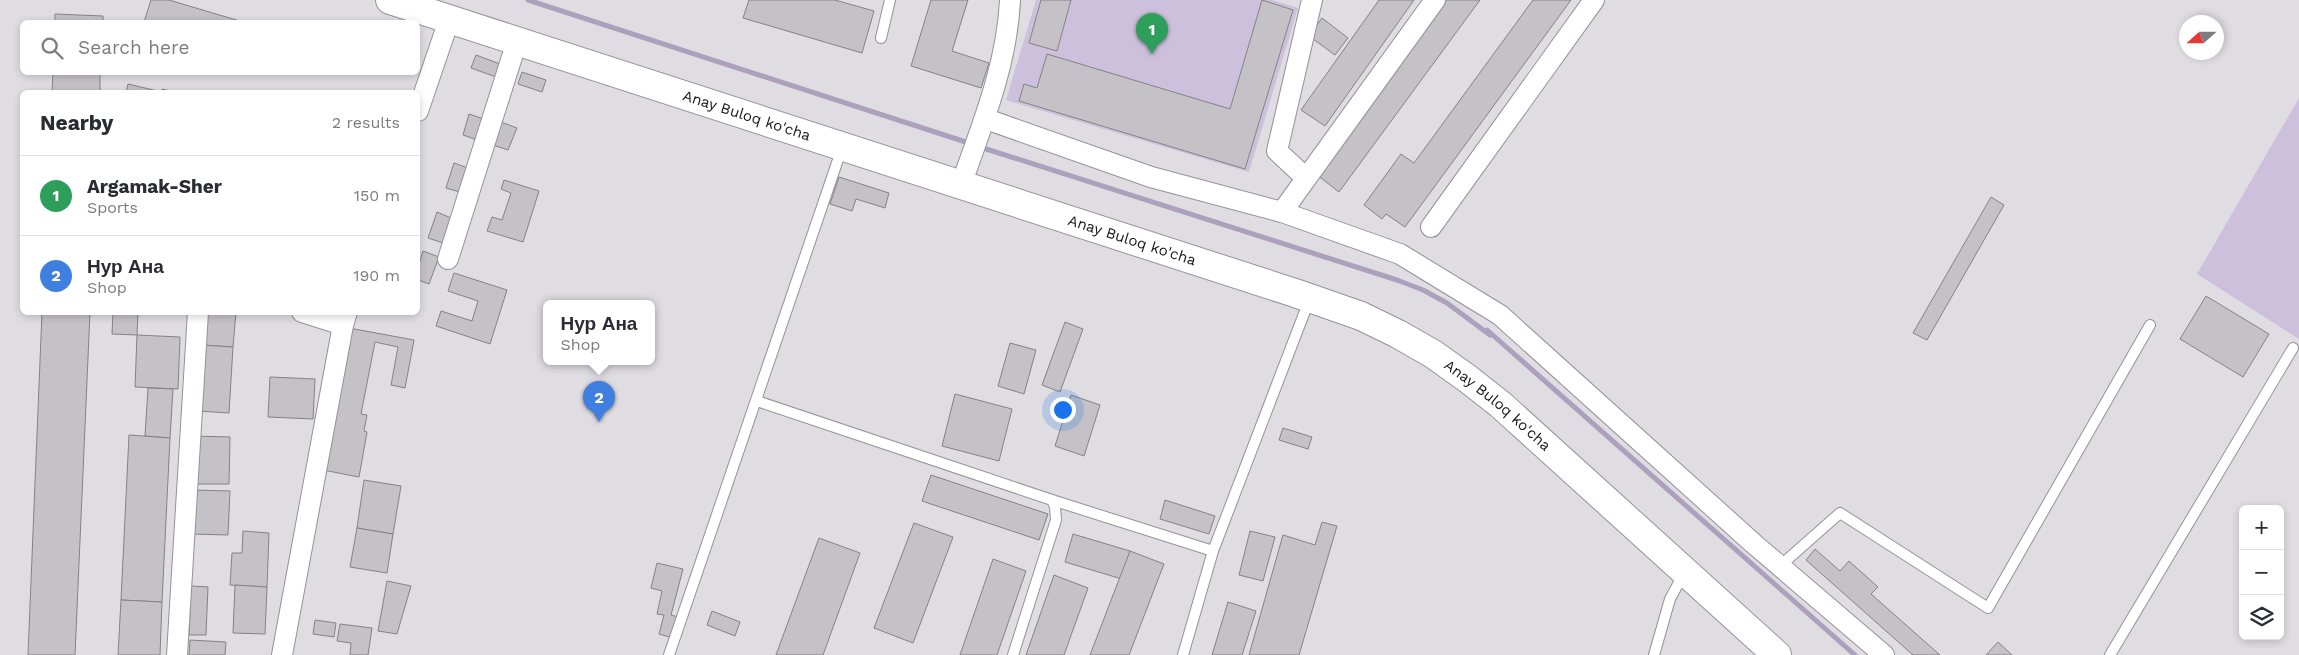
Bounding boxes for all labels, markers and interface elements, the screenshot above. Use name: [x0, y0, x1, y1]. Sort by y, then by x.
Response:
pin: 1: [1136, 13, 1168, 54]
north arrow: [2179, 15, 2224, 60]
search box: [20, 20, 420, 75]
icon: search: [38, 34, 66, 62]
text: Search here: [78, 36, 189, 59]
street label: Anay Buloq ko'cha: [681, 86, 813, 145]
text: Nearby: [40, 110, 113, 135]
text: 2 results: [332, 113, 400, 132]
text: Argamak-Sher: [87, 175, 222, 198]
text: 1: [53, 186, 59, 205]
text: 150 m: [354, 186, 400, 205]
text: Sports: [87, 198, 138, 217]
street label: Anay Buloq ko'cha: [1066, 211, 1199, 270]
text: Нур Ана: [87, 255, 164, 278]
text: 2: [51, 266, 61, 285]
text: 190 m: [353, 266, 400, 285]
text: Shop: [87, 278, 127, 297]
popup: [543, 300, 655, 365]
text: Нур Ана: [561, 312, 637, 335]
text: Shop: [561, 335, 600, 354]
street label: Anay Buloq ko'cha: [1441, 356, 1555, 455]
pin: 2: [583, 381, 615, 422]
your location: [1050, 397, 1076, 423]
map controls: [2239, 505, 2284, 640]
button: +: [2239, 505, 2284, 550]
button: −: [2239, 550, 2284, 595]
button: layers: [2239, 595, 2284, 640]

